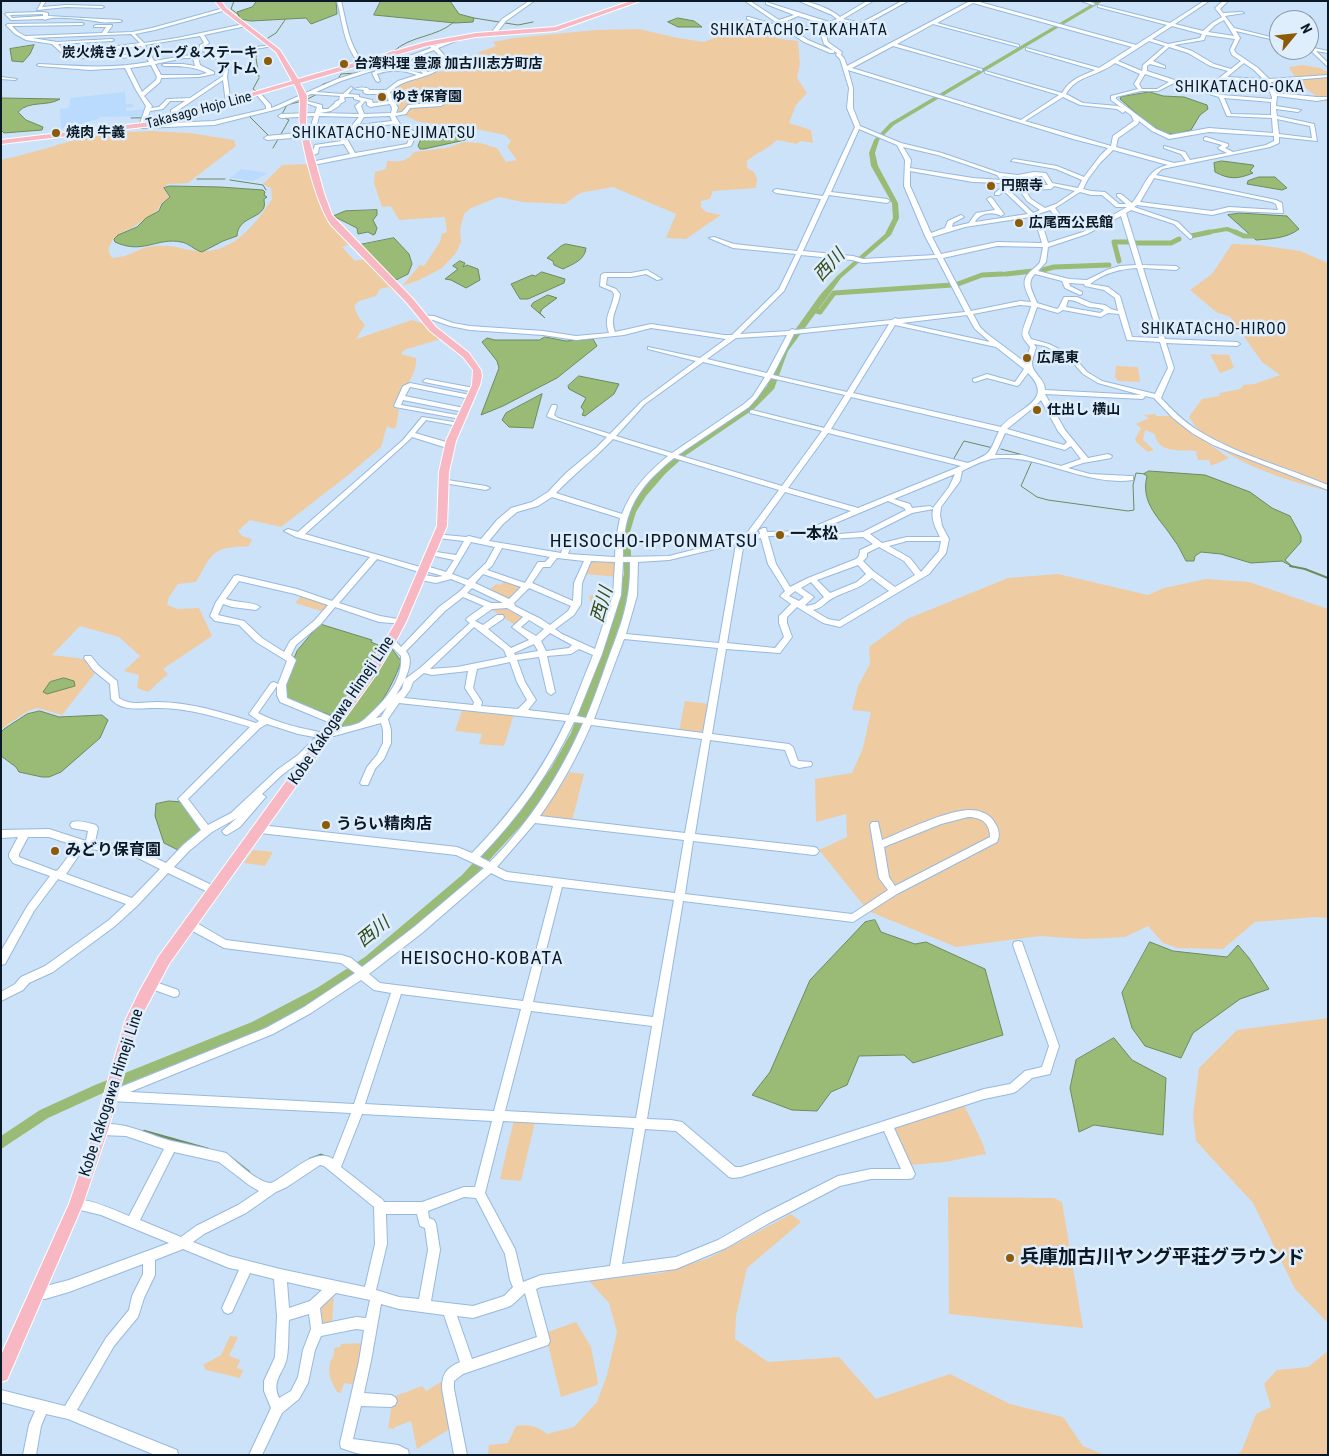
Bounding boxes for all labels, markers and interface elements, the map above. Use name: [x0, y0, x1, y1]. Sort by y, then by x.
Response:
north arrow: [1269, 10, 1319, 60]
district label: SHIKATACHO-TAKAHATA: [708, 21, 890, 41]
text: N: [1297, 21, 1315, 36]
place label: 炭火焼きハンバーグ＆ステーキ アトム: [62, 45, 258, 78]
marker: 炭火焼きハンバーグ＆ステーキ アトム: [262, 55, 274, 67]
place label: 台湾料理 豊源 加古川志方町店: [354, 56, 542, 72]
marker: 台湾料理 豊源 加古川志方町店: [338, 58, 350, 70]
district label: SHIKATACHO-OKA: [1173, 78, 1307, 98]
street label: Takasago Hojo Line: [144, 89, 254, 133]
place label: ゆき保育園: [392, 89, 462, 105]
marker: ゆき保育園: [376, 91, 388, 103]
district label: SHIKATACHO-NEJIMATSU: [289, 124, 479, 144]
place label: 焼肉 牛義: [66, 125, 125, 141]
marker: 焼肉 牛義: [50, 127, 62, 139]
place label: 円照寺: [1001, 178, 1043, 194]
marker: 円照寺: [985, 180, 997, 192]
place label: 広尾西公民館: [1029, 215, 1113, 231]
marker: 広尾西公民館: [1013, 217, 1025, 229]
water label: 西川: [810, 245, 850, 287]
district label: SHIKATACHO-HIROO: [1139, 320, 1289, 340]
place label: 広尾東: [1037, 350, 1079, 366]
marker: 広尾東: [1021, 352, 1033, 364]
place label: 仕出し 横山: [1047, 402, 1120, 418]
marker: 仕出し 横山: [1031, 404, 1043, 416]
place label: 一本松: [790, 525, 838, 545]
marker: 一本松: [774, 529, 786, 541]
district label: HEISOCHO-IPPONMATSU: [547, 531, 761, 553]
water label: 西川: [588, 585, 618, 625]
street label: Kobe Kakogawa Himeji Line: [285, 633, 399, 789]
place label: うらい精肉店: [336, 815, 432, 835]
marker: うらい精肉店: [320, 819, 332, 831]
place label: みどり保育園: [65, 841, 161, 861]
marker: みどり保育園: [49, 845, 61, 857]
water label: 西川: [353, 913, 395, 953]
district label: HEISOCHO-KOBATA: [399, 948, 565, 970]
street label: Kobe Kakogawa Himeji Line: [76, 1007, 148, 1179]
place label: 兵庫加古川ヤング平荘グラウンド: [1020, 1247, 1305, 1269]
marker: 兵庫加古川ヤング平荘グラウンド: [1004, 1252, 1016, 1264]

